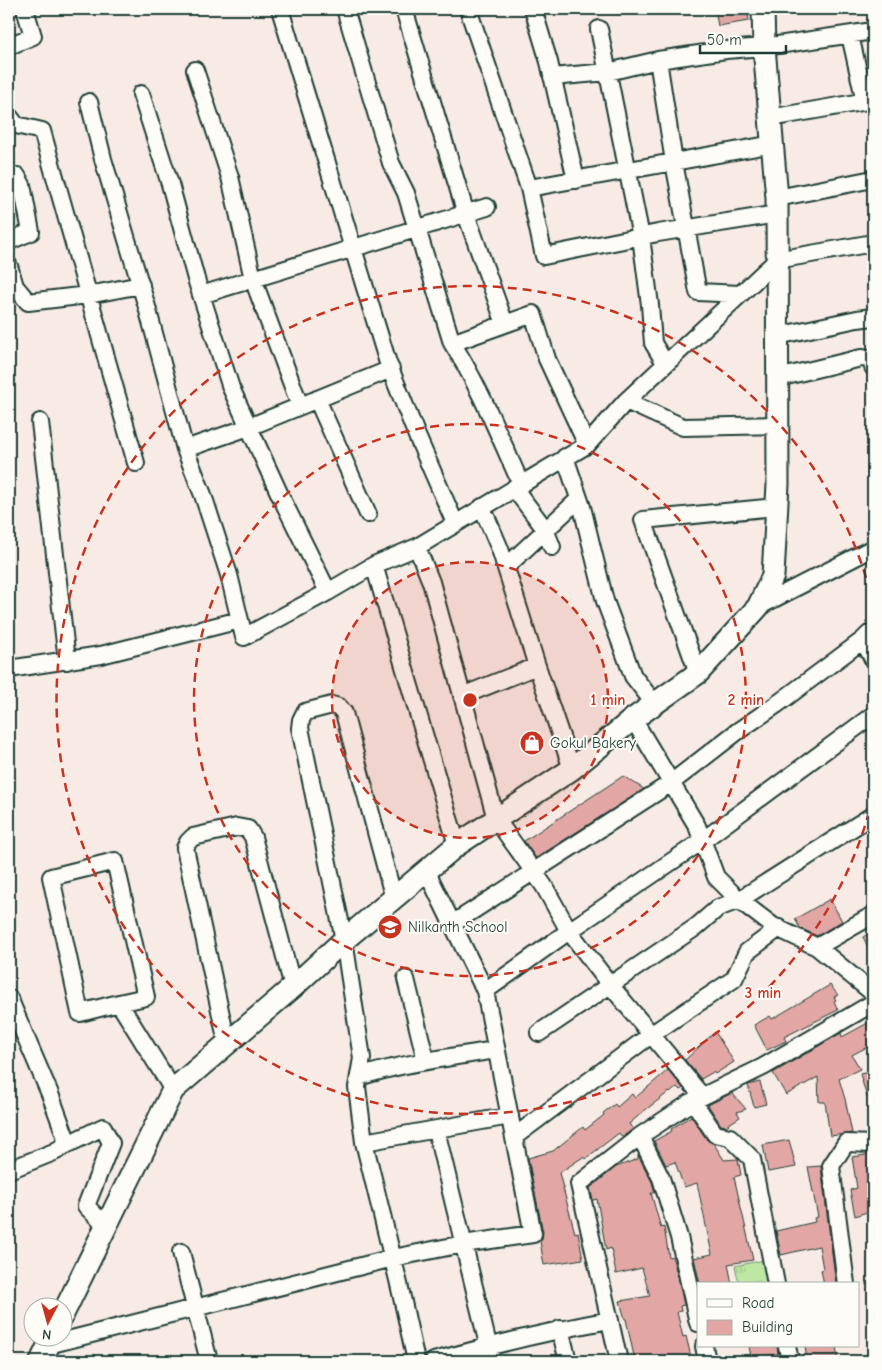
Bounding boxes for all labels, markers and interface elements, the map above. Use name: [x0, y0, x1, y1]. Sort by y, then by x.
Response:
scale bar: [700, 22, 786, 54]
text: 50 m: [707, 31, 742, 49]
centre of rings: [461, 691, 479, 709]
text: 1 min: [591, 691, 625, 709]
text: 2 min: [728, 691, 764, 709]
shop icon: Gokul Bakery: [519, 730, 545, 756]
place label: Gokul Bakery: [550, 734, 636, 752]
school or university icon: Nilkanth School: [377, 914, 403, 940]
place label: Nilkanth School: [408, 918, 508, 936]
text: 3 min: [745, 984, 781, 1002]
legend: [697, 1282, 860, 1348]
text: Road: [742, 1294, 774, 1312]
north arrow: [22, 1298, 72, 1348]
text: Building: [742, 1318, 793, 1336]
text: N: [41, 1326, 52, 1343]

